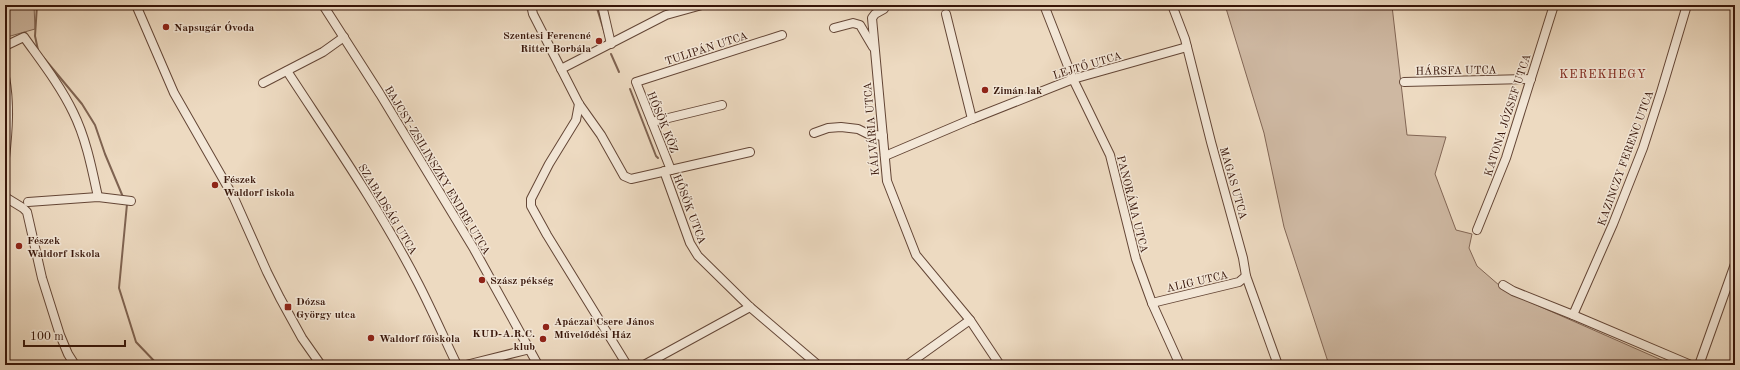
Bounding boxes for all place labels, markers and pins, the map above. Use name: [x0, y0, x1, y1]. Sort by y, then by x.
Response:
place label: Napsugár Óvoda: [174, 21, 255, 34]
marker: Napsugár Óvoda: [161, 22, 171, 32]
place label: Szentesi Ferencné Ritter Borbála: [503, 31, 591, 55]
marker: Szentesi Ferencné Ritter Borbála: [594, 36, 604, 46]
marker: Zimán lak: [980, 85, 990, 95]
place label: Zimán lak: [993, 86, 1042, 97]
place label: Fészek Waldorf iskola: [223, 175, 295, 199]
marker: Fészek Waldorf iskola: [210, 180, 220, 190]
place label: Fészek Waldorf Iskola: [27, 236, 101, 260]
marker: Fészek Waldorf Iskola: [14, 241, 24, 251]
marker: Szász pékség: [477, 275, 487, 285]
place label: Szász pékség: [490, 276, 554, 287]
place label: Dózsa György utca: [296, 297, 356, 321]
marker: Dózsa György utca: [283, 302, 293, 312]
place label: Apáczai Csere János Művelődési Ház: [554, 317, 654, 341]
marker: Apáczai Csere János Művelődési Ház: [541, 322, 551, 332]
place label: KUD-A.R.C. klub: [472, 329, 535, 353]
marker: Waldorf főiskola: [366, 333, 376, 343]
place label: Waldorf főiskola: [379, 334, 460, 345]
marker: KUD-A.R.C. klub: [538, 334, 548, 344]

